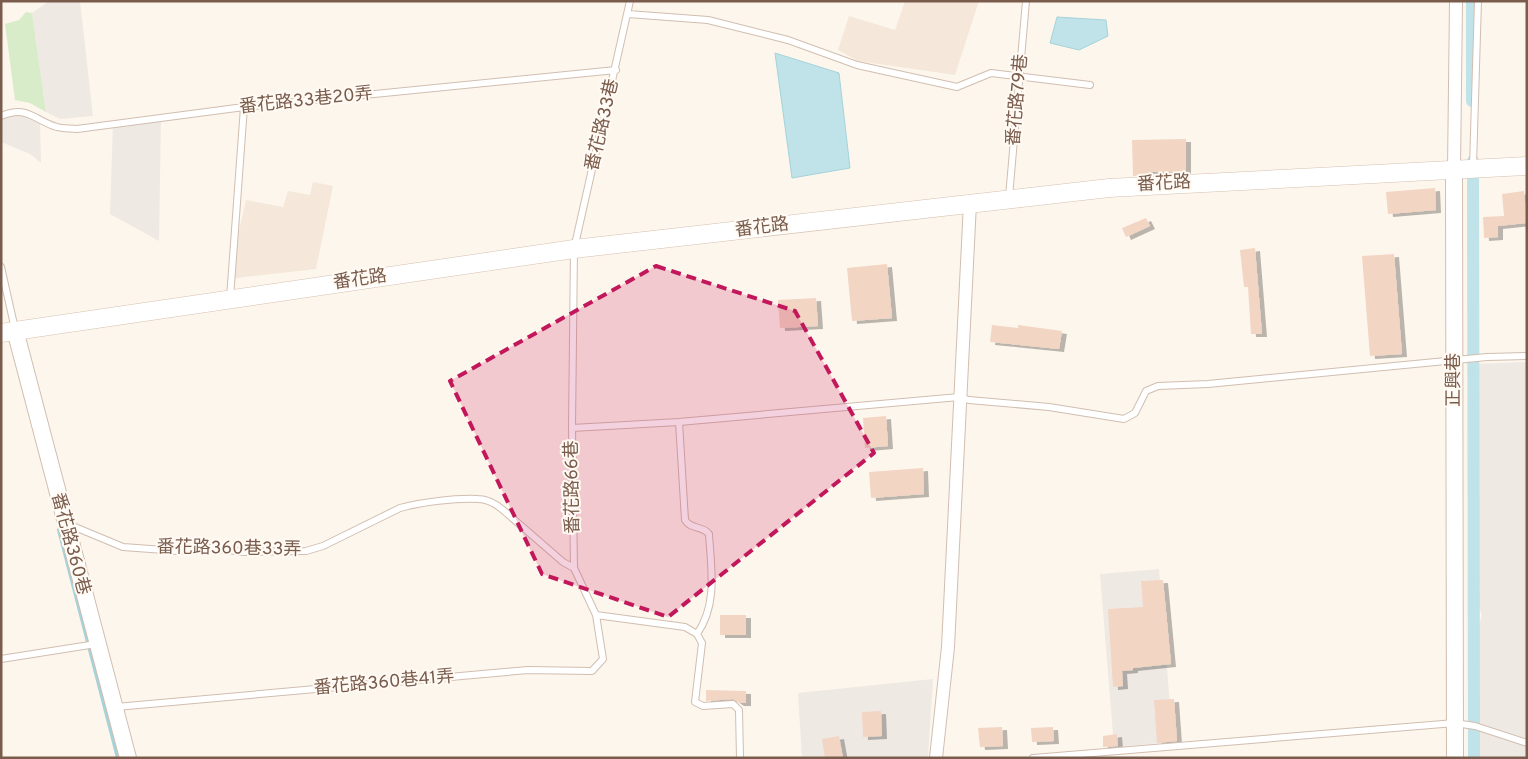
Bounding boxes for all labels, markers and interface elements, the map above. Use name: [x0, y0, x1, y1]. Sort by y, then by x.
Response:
street label: 番花路79巷: [1003, 53, 1033, 147]
street label: 番花路33巷: [581, 77, 625, 173]
street label: 番花路33巷20弄: [238, 83, 374, 119]
street label: 番花路: [1136, 171, 1192, 197]
street label: 番花路: [734, 213, 790, 243]
street label: 番花路: [332, 265, 388, 295]
street label: 正興巷: [1443, 353, 1466, 407]
street label: 番花路66巷: [561, 440, 585, 534]
street label: 番花路360巷: [45, 490, 95, 598]
street label: 番花路360巷33弄: [156, 536, 302, 562]
street label: 番花路360巷41弄: [313, 665, 455, 701]

